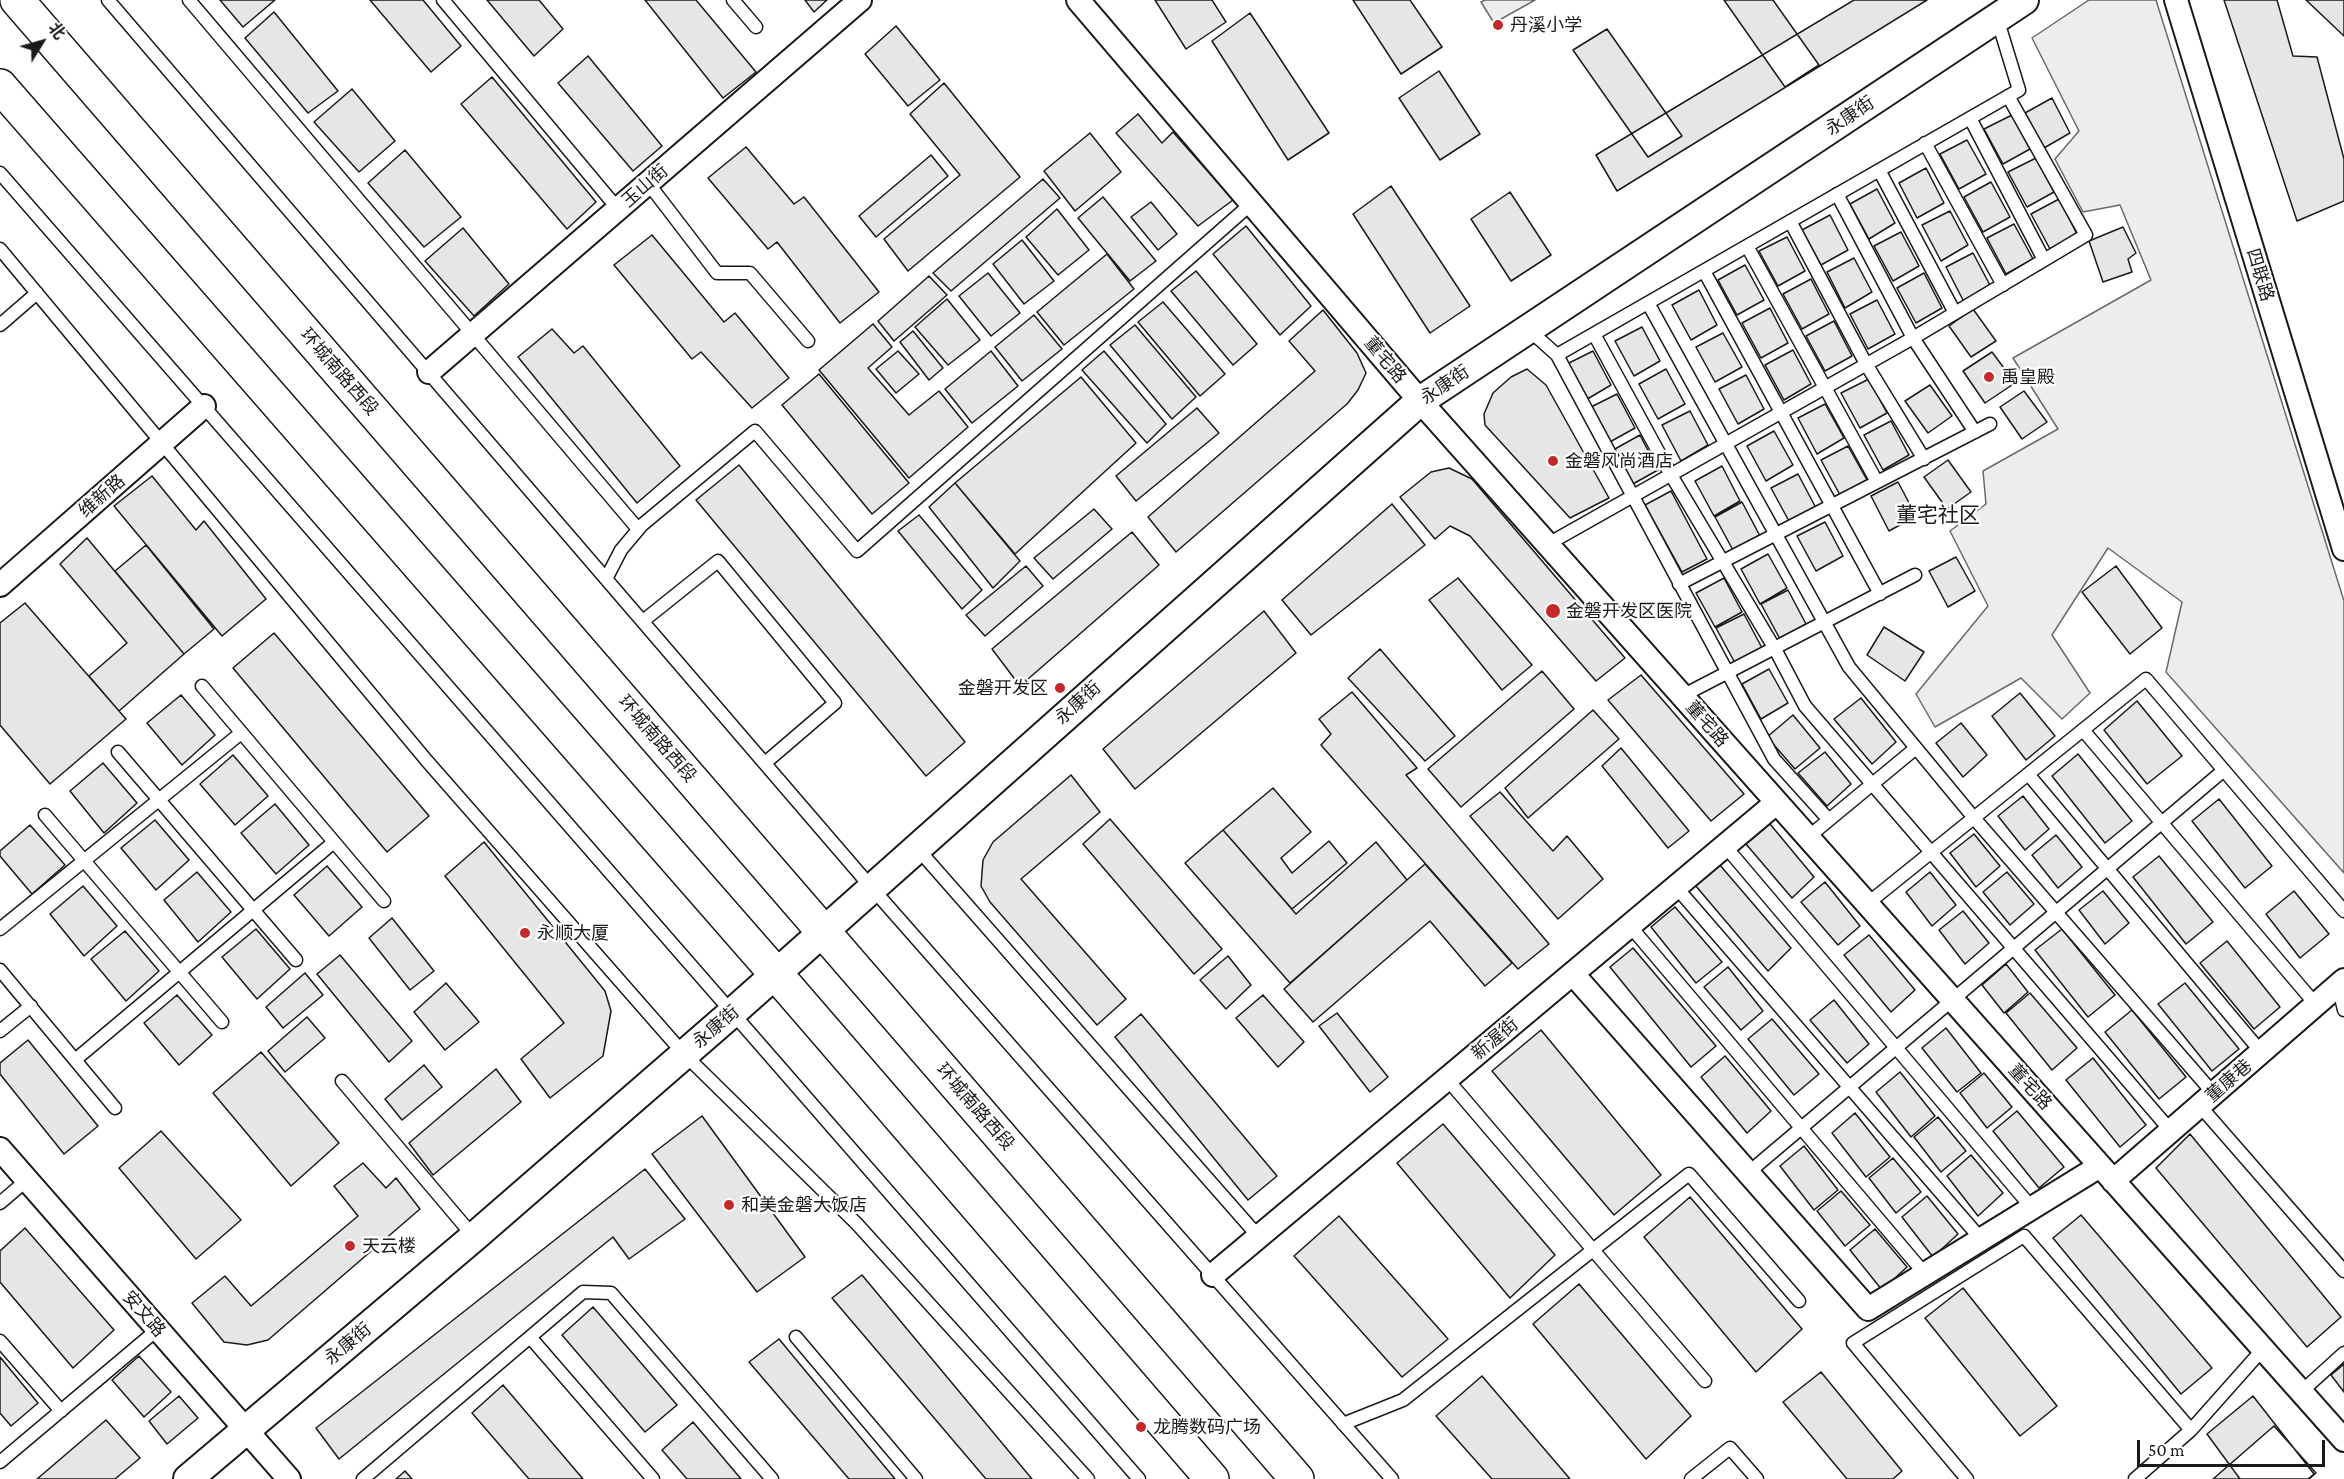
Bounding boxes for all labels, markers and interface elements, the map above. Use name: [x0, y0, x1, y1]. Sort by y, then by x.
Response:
north arrow: [12, 12, 72, 72]
place label: 丹溪小学: [1510, 14, 1582, 36]
marker: 丹溪小学: [1491, 18, 1505, 32]
text: 北: [45, 19, 68, 42]
street label: 永康街: [1822, 92, 1878, 140]
street label: 玉山街: [618, 160, 672, 212]
street label: 四联路: [2242, 246, 2278, 304]
street label: 环城南路西段: [295, 324, 383, 420]
street label: 董宅路: [1359, 332, 1411, 388]
street label: 永康街: [1417, 361, 1473, 409]
place label: 禹皇殿: [2001, 366, 2055, 388]
marker: 禹皇殿: [1982, 370, 1996, 384]
place label: 金磐风尚酒店: [1565, 450, 1673, 472]
marker: 金磐风尚酒店: [1546, 454, 1560, 468]
street label: 维新路: [75, 470, 129, 522]
district label: 董宅社区: [1896, 503, 1980, 529]
place label: 金磐开发区医院: [1566, 600, 1692, 622]
marker: 金磐开发区医院: [1544, 602, 1562, 620]
place label: 金磐开发区: [958, 677, 1048, 699]
street label: 永康街: [1051, 677, 1105, 729]
marker: 金磐开发区: [1053, 681, 1067, 695]
street label: 环城南路西段: [613, 691, 701, 787]
street label: 董宅路: [1681, 697, 1733, 751]
place label: 永顺大厦: [537, 922, 609, 944]
marker: 永顺大厦: [518, 926, 532, 940]
street label: 永康街: [689, 1001, 743, 1053]
street label: 新渥街: [1467, 1013, 1523, 1065]
street label: 董康巷: [2202, 1055, 2256, 1107]
street label: 环城南路西段: [931, 1059, 1019, 1155]
street label: 董宅路: [2004, 1060, 2056, 1114]
place label: 和美金磐大饭店: [741, 1194, 867, 1216]
marker: 和美金磐大饭店: [722, 1198, 736, 1212]
place label: 天云楼: [362, 1235, 416, 1257]
marker: 天云楼: [343, 1239, 357, 1253]
street label: 安文路: [118, 1287, 170, 1341]
street label: 永康街: [320, 1318, 376, 1370]
place label: 龙腾数码广场: [1153, 1416, 1261, 1438]
marker: 龙腾数码广场: [1134, 1420, 1148, 1434]
scale bar: [2140, 1428, 2328, 1466]
text: 50 m: [2148, 1440, 2185, 1460]

